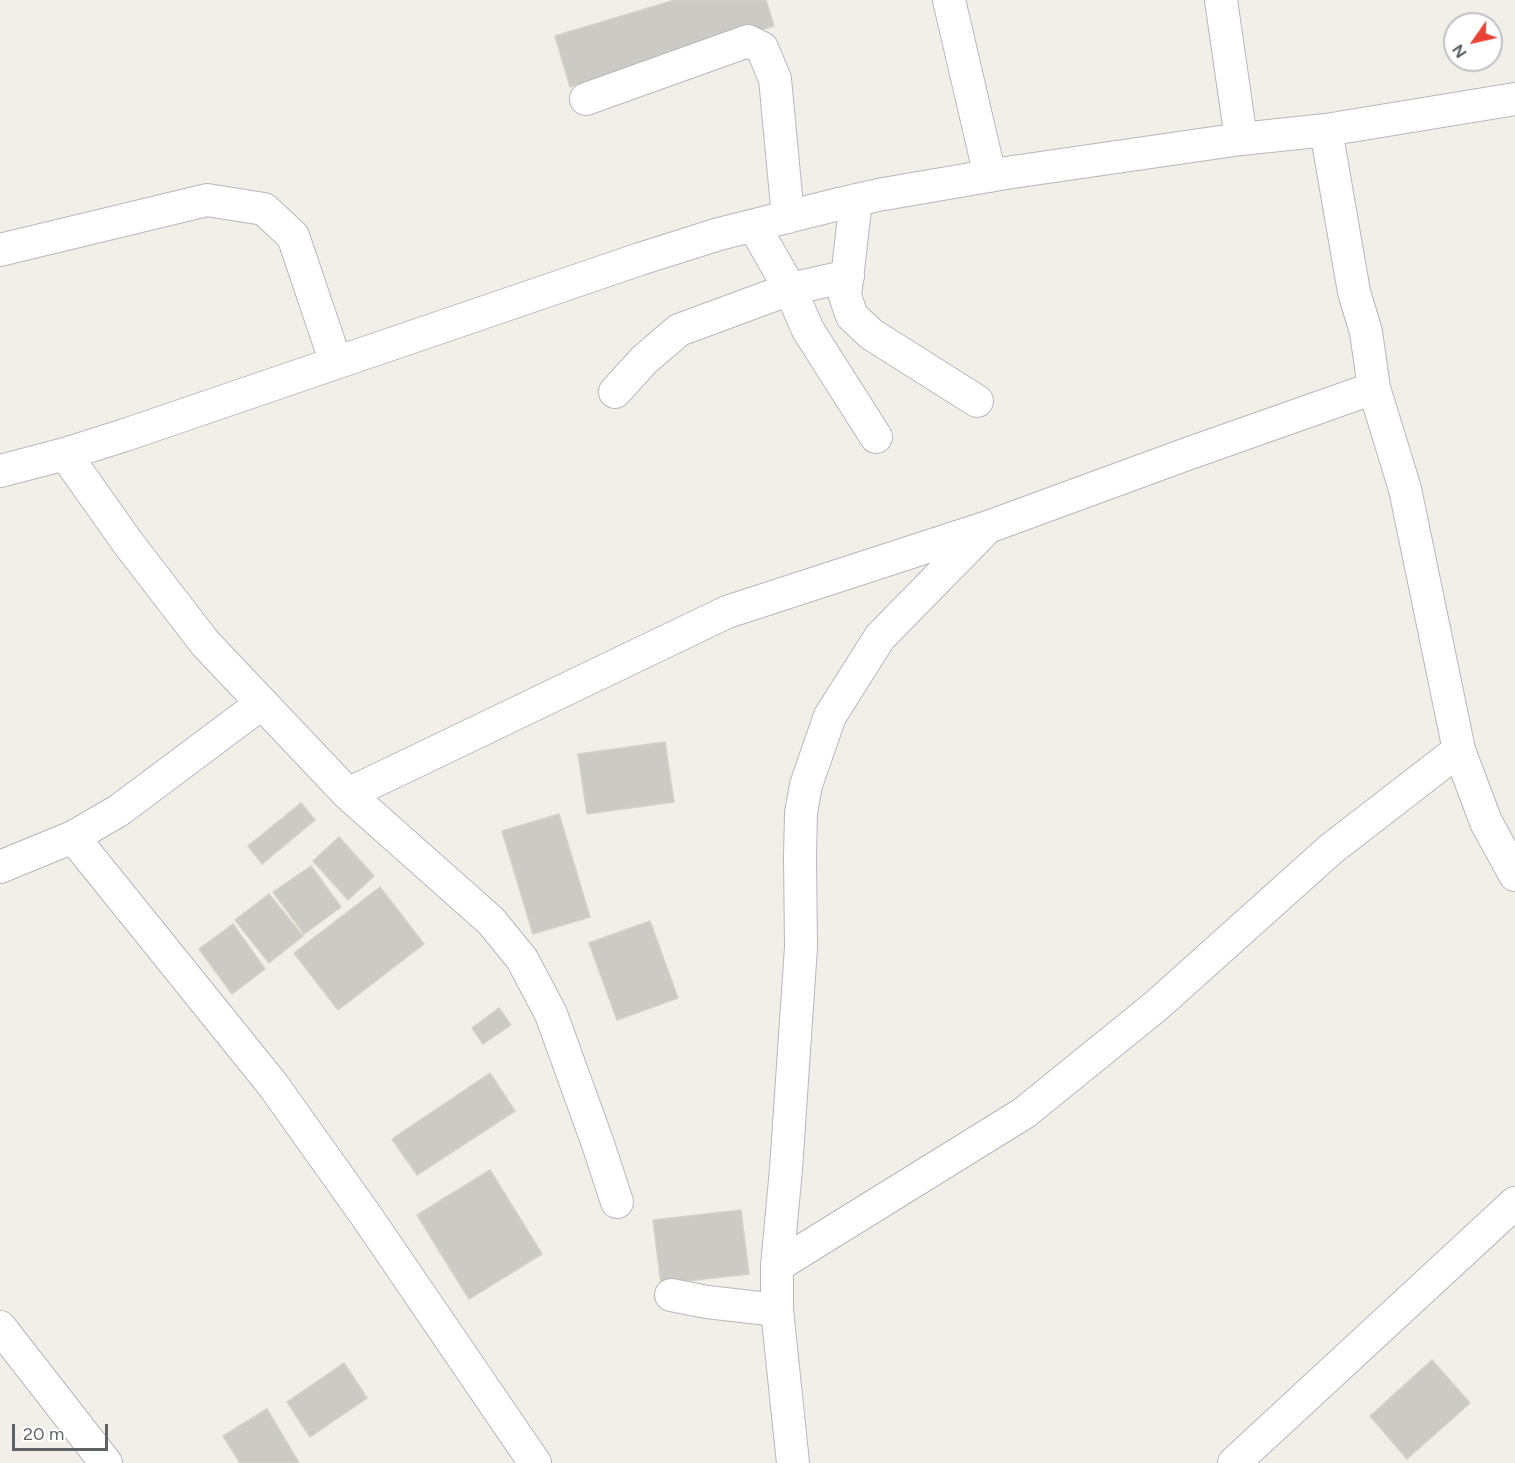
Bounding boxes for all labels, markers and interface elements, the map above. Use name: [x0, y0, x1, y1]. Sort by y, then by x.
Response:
north arrow: [1443, 12, 1503, 72]
text: N: [1448, 41, 1471, 62]
scale bar: [15, 1412, 111, 1450]
text: 20 m: [23, 1423, 64, 1445]

